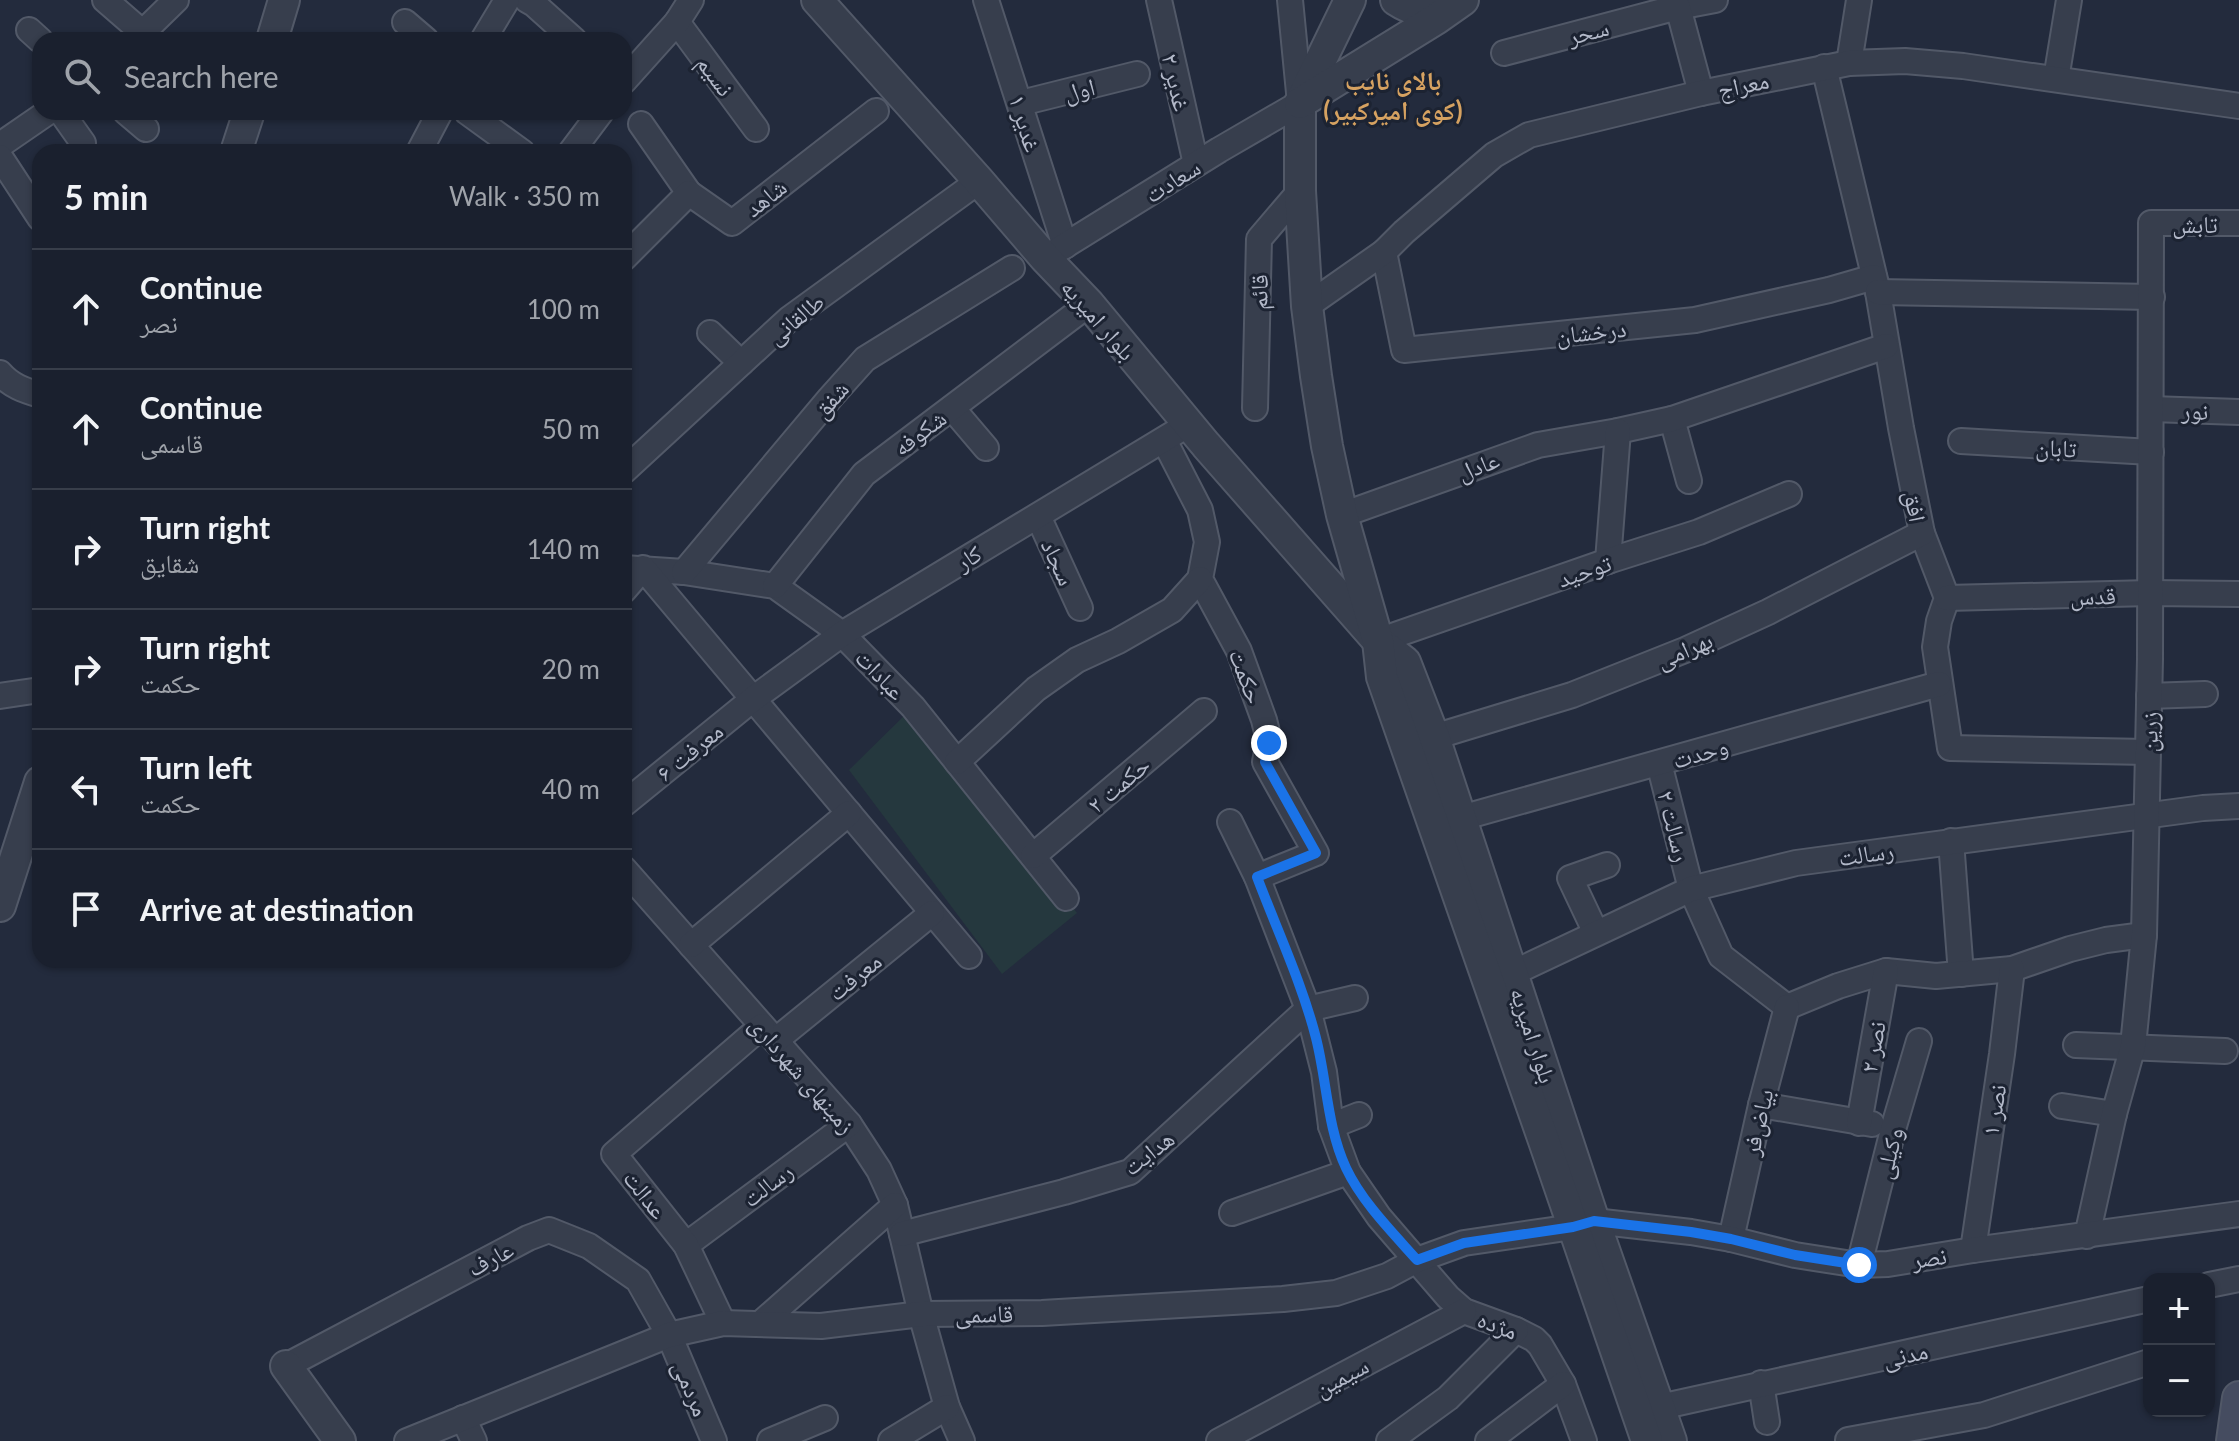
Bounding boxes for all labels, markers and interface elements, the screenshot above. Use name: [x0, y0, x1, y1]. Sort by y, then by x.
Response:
street label: سحر: [1563, 12, 1612, 51]
search box: [32, 32, 632, 120]
street label: نسیم: [689, 49, 741, 103]
street label: غدیر ۲: [1156, 50, 1198, 114]
icon: search: [60, 54, 104, 98]
text: Search here: [124, 58, 279, 94]
district label: بالای نایب (کوی امیرکبیر): [1323, 64, 1463, 127]
street label: معراج: [1715, 64, 1772, 105]
street label: اول: [1060, 71, 1098, 108]
street label: غدیر ۱: [1003, 91, 1048, 155]
street label: سعادت: [1139, 152, 1205, 208]
street label: شاهد: [738, 172, 792, 222]
text: 5 min: [64, 176, 148, 217]
text: Walk · 350 m: [449, 180, 600, 212]
street label: تابش: [2172, 209, 2218, 239]
text: Continue: [140, 269, 263, 305]
street label: بلوار امیریه: [1055, 272, 1142, 366]
street label: قائم: [1243, 274, 1276, 310]
street label: طالقانی: [760, 286, 830, 351]
icon: ahead: [64, 287, 108, 331]
text: 100 m: [527, 293, 600, 325]
text: نصر: [140, 307, 178, 339]
street label: درخشان: [1554, 313, 1628, 350]
street label: شفق: [806, 374, 855, 424]
text: Continue: [140, 389, 263, 425]
street label: نور: [2180, 395, 2209, 425]
street label: شکوفه: [887, 403, 951, 461]
icon: ahead: [64, 407, 108, 451]
text: 50 m: [542, 413, 600, 445]
text: قاسمی: [140, 427, 203, 459]
street label: تابان: [2035, 431, 2077, 464]
street label: عادل: [1453, 444, 1503, 487]
street label: افق: [1898, 488, 1933, 524]
text: Turn right: [140, 509, 270, 545]
icon: right: [64, 527, 108, 571]
text: 140 m: [527, 533, 600, 565]
street label: سجاد: [1036, 534, 1082, 590]
street label: کار: [949, 538, 986, 576]
text: شقایق: [140, 547, 199, 579]
street label: توحید: [1553, 547, 1615, 593]
street label: قدس: [2070, 580, 2116, 611]
street label: بهرامی: [1651, 624, 1717, 675]
text: Turn right: [140, 629, 270, 665]
street label: عبادات: [849, 643, 912, 706]
street label: حکمت: [1223, 645, 1271, 707]
icon: right: [64, 647, 108, 691]
text: 20 m: [542, 653, 600, 685]
text: حکمت: [140, 667, 200, 699]
street label: زرین: [2133, 711, 2164, 753]
street label: معرفت ۶: [650, 715, 728, 787]
route end: [1251, 725, 1287, 761]
street label: وحدت: [1669, 730, 1731, 774]
text: Turn left: [140, 749, 252, 785]
street label: حکمت ۲: [1081, 750, 1155, 818]
icon: left: [64, 767, 108, 811]
text: 40 m: [542, 773, 600, 805]
text: حکمت: [140, 787, 200, 819]
street label: رسالت ۲: [1652, 787, 1698, 865]
street label: رسالت: [1836, 835, 1896, 871]
icon: arrive: [64, 887, 108, 931]
text: Arrive at destination: [140, 891, 414, 927]
street label: معرفت: [821, 946, 887, 1006]
street label: بلوار امیریه: [1504, 983, 1563, 1087]
street label: زمینهای شهرداری: [743, 1009, 862, 1139]
street label: نصر ۲: [1853, 1019, 1891, 1075]
street label: نصر ۱: [1975, 1082, 2011, 1138]
street label: بیاض‌فر: [1735, 1086, 1780, 1159]
street label: هدایت: [1117, 1123, 1180, 1181]
street label: وکیلی: [1868, 1124, 1909, 1182]
street label: رسالت: [736, 1156, 798, 1212]
street label: عدالت: [618, 1164, 674, 1224]
street label: عارف: [462, 1234, 518, 1282]
street label: نصر: [1908, 1240, 1949, 1274]
route start: [1841, 1247, 1877, 1283]
map controls: [2143, 1273, 2215, 1417]
button: +: [2143, 1273, 2215, 1345]
street label: قاسمی: [955, 1298, 1013, 1329]
street label: مژده: [1474, 1303, 1522, 1345]
street label: مدنی: [1880, 1335, 1930, 1374]
button: −: [2143, 1345, 2215, 1417]
street label: سیمین: [1309, 1350, 1373, 1403]
street label: مردمی: [666, 1356, 717, 1421]

